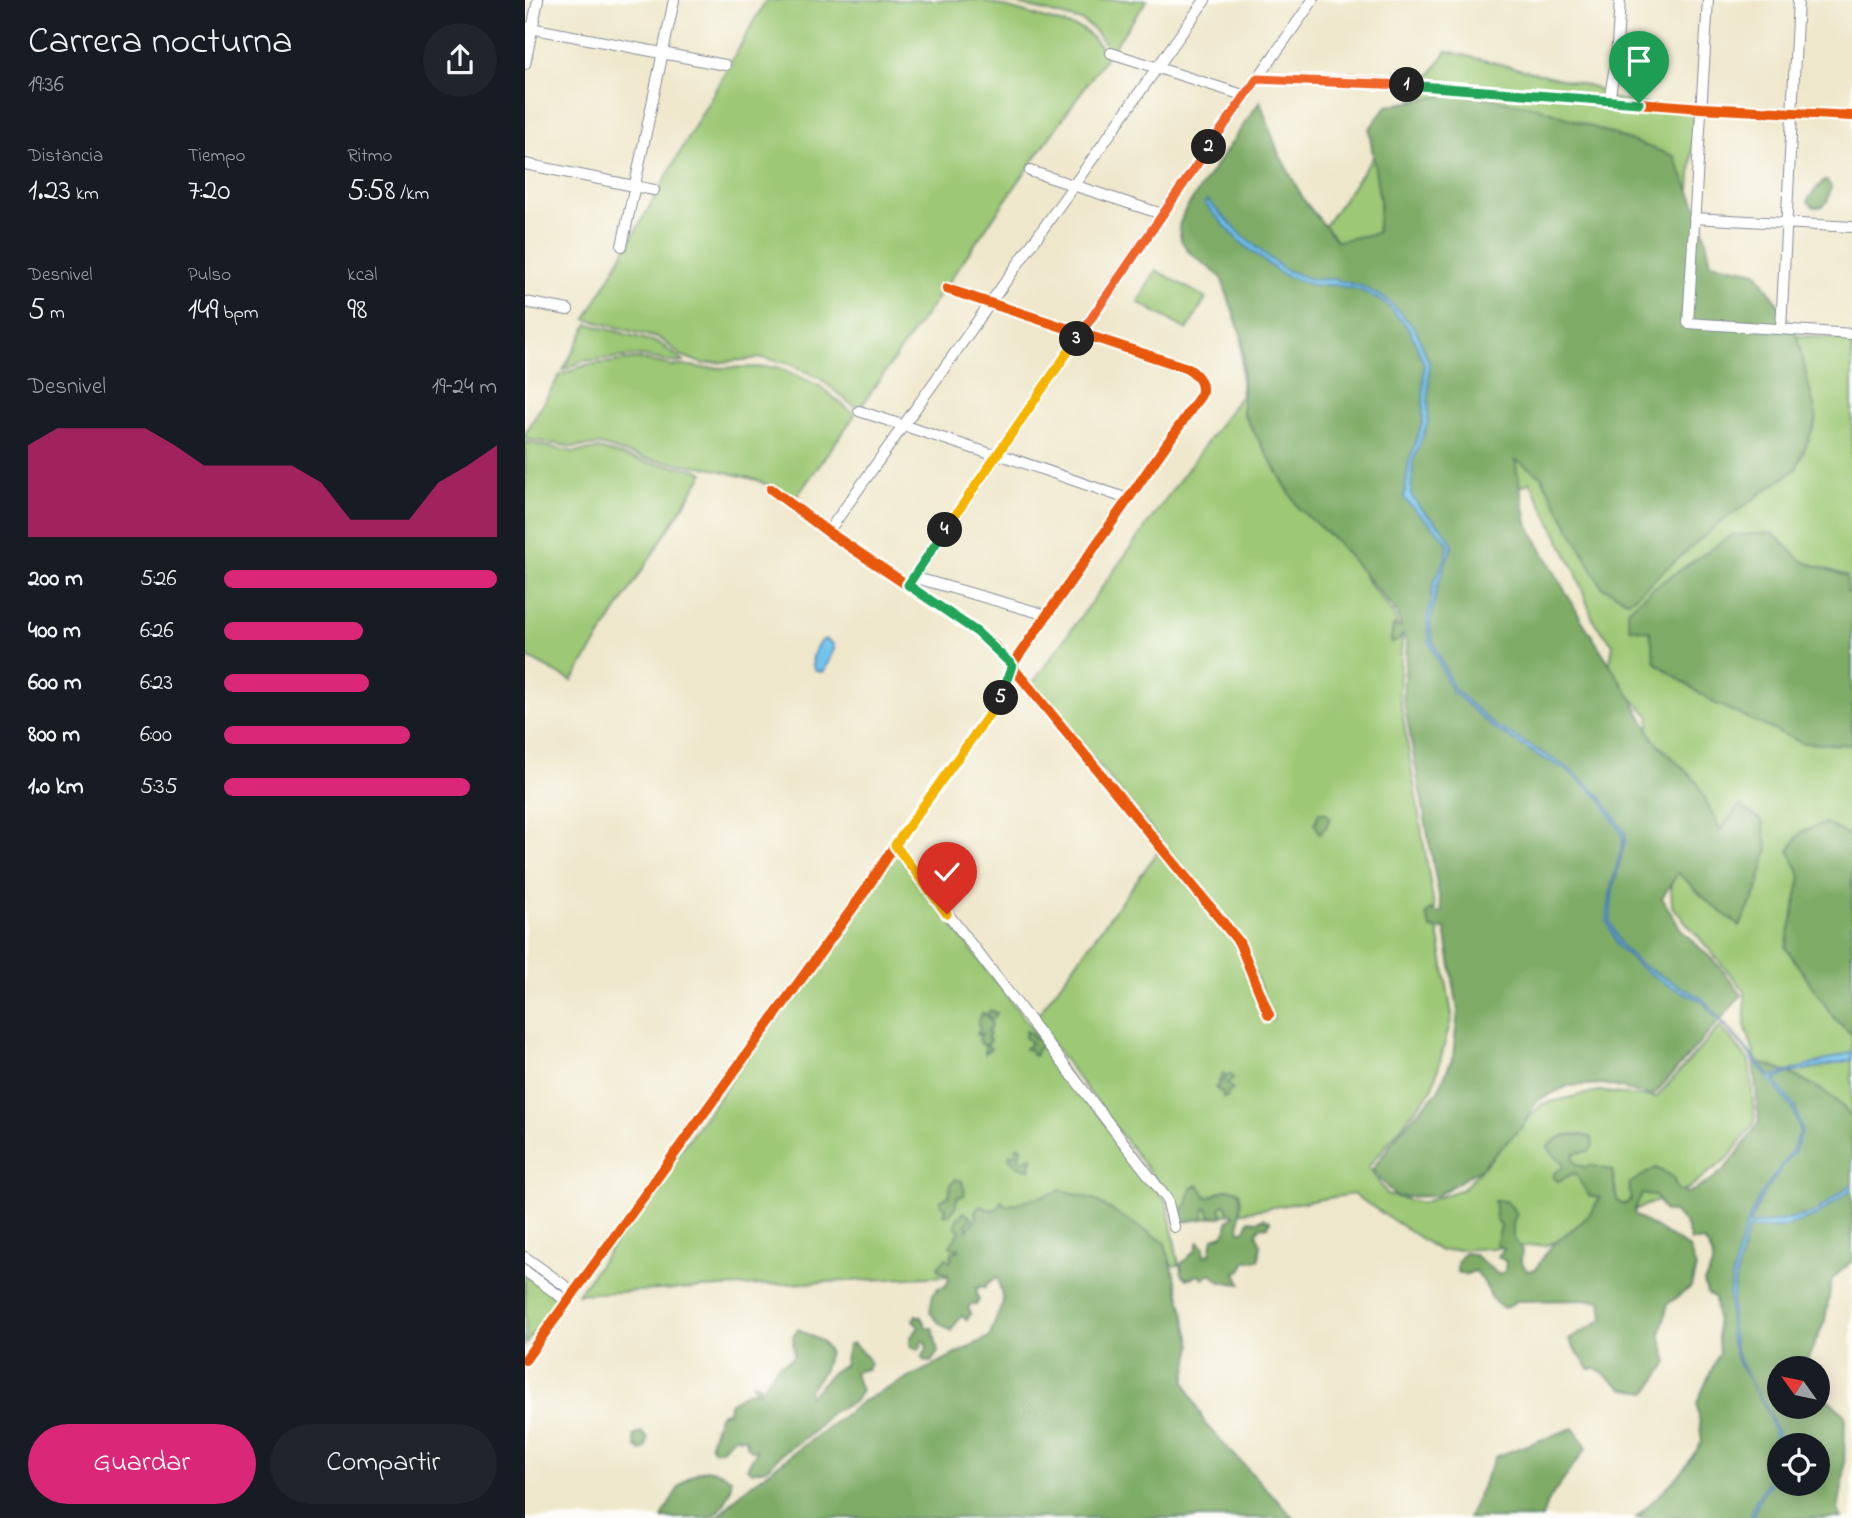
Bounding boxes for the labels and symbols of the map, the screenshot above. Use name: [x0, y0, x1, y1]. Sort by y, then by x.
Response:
pin: [1609, 31, 1669, 103]
pin: 1: [1389, 68, 1425, 102]
pin: 2: [1191, 130, 1227, 164]
pin: 3: [1059, 322, 1095, 356]
pin: 4: [927, 512, 963, 548]
pin: 5: [983, 680, 1019, 716]
pin: [917, 842, 977, 914]
north arrow: [1767, 1356, 1831, 1419]

